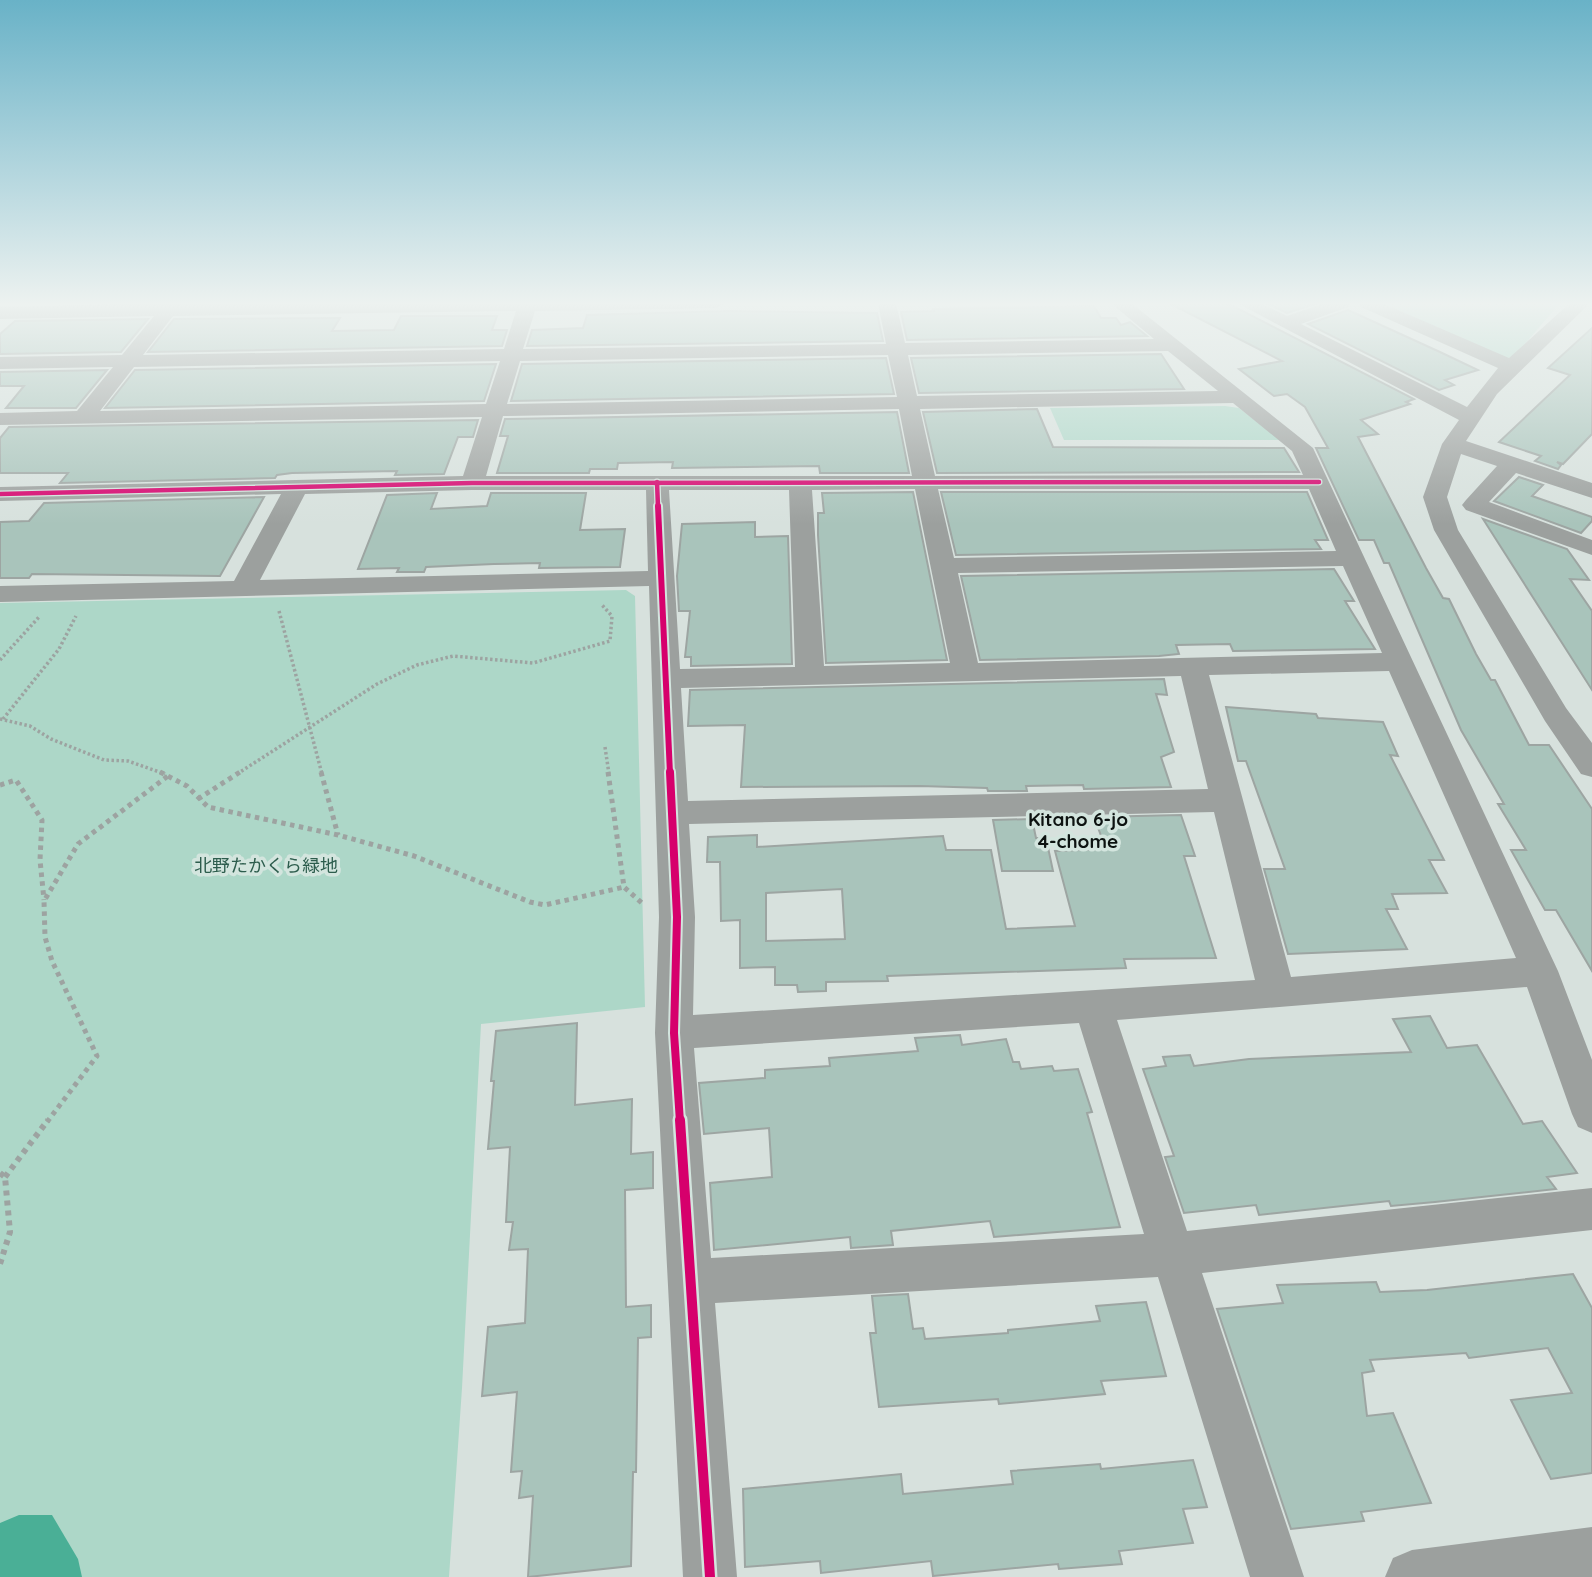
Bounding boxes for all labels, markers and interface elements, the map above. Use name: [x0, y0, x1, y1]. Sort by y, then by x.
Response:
district label: Kitano 6-jo 4-chome: [1028, 807, 1128, 853]
park label: 北野たかくら緑地: [194, 854, 338, 877]

